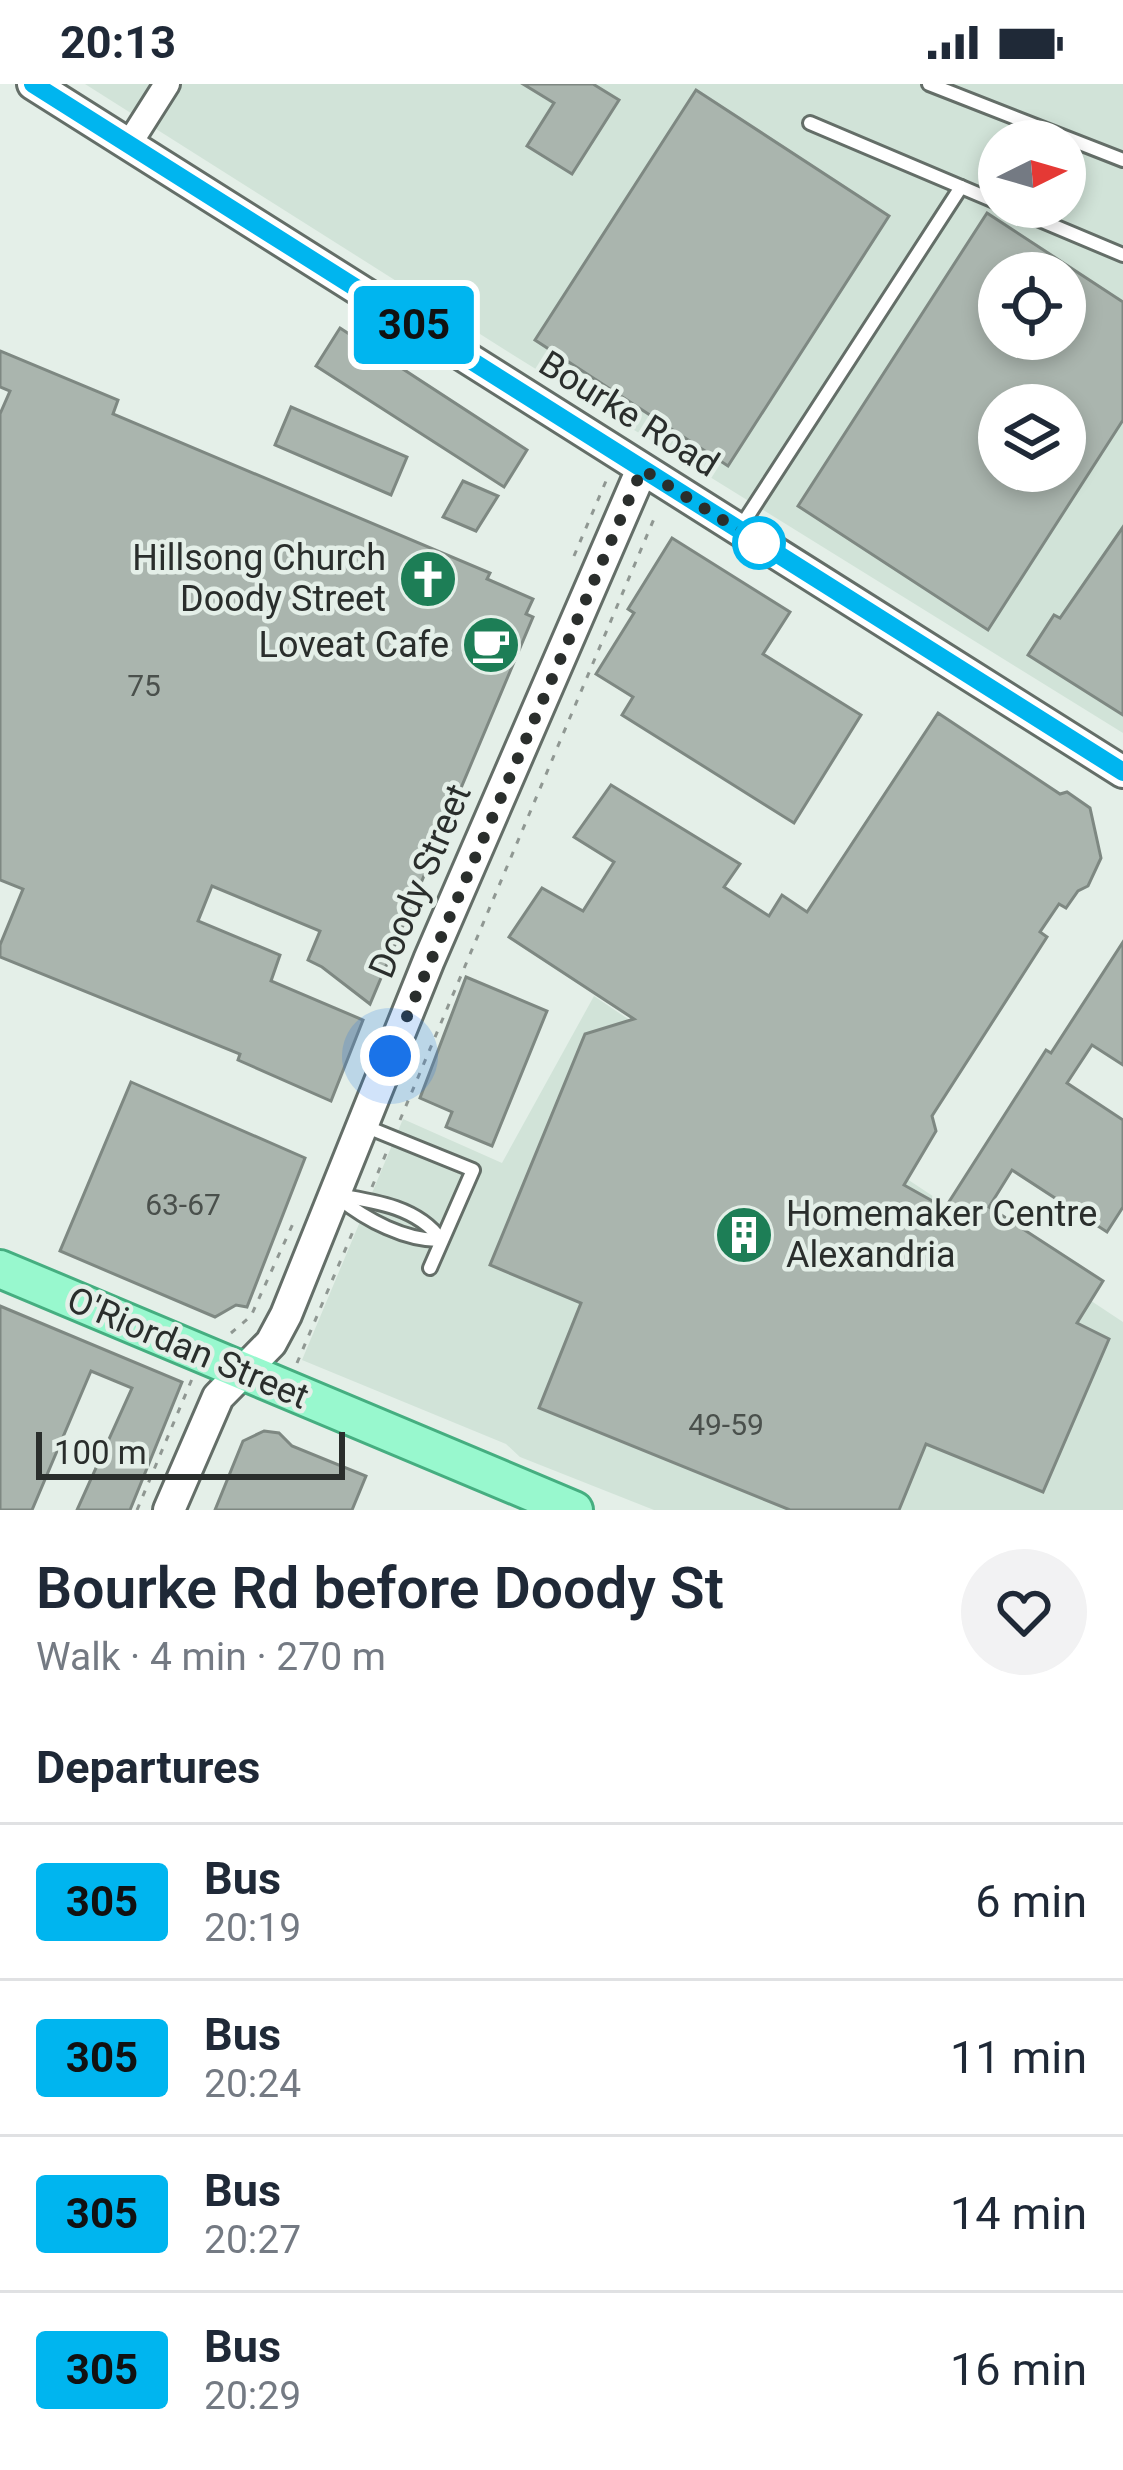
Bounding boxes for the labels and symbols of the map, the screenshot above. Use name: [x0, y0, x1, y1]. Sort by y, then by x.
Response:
north arrow: [978, 120, 1086, 228]
line badge: 305: [345, 286, 483, 364]
street label: Bourke Road: [532, 342, 726, 486]
unlabelled marker: [734, 518, 784, 568]
place label: Hillsong Church Doody Street: [132, 537, 386, 620]
church icon: Hillsong Church Doody Street: [397, 548, 459, 610]
cafe icon: Loveat Cafe: [460, 614, 522, 676]
place label: Loveat Cafe: [259, 624, 449, 666]
house number: 75: [127, 668, 161, 703]
street label: Doody Street: [360, 778, 480, 984]
your location: [360, 1026, 420, 1086]
house number: 63-67: [145, 1187, 221, 1222]
place label: Homemaker Centre Alexandria: [786, 1193, 1097, 1276]
building icon: Homemaker Centre Alexandria: [713, 1204, 775, 1266]
street label: O'Riordan Street: [61, 1278, 315, 1418]
house number: 49-59: [688, 1407, 764, 1442]
scale bar: [36, 1426, 345, 1479]

